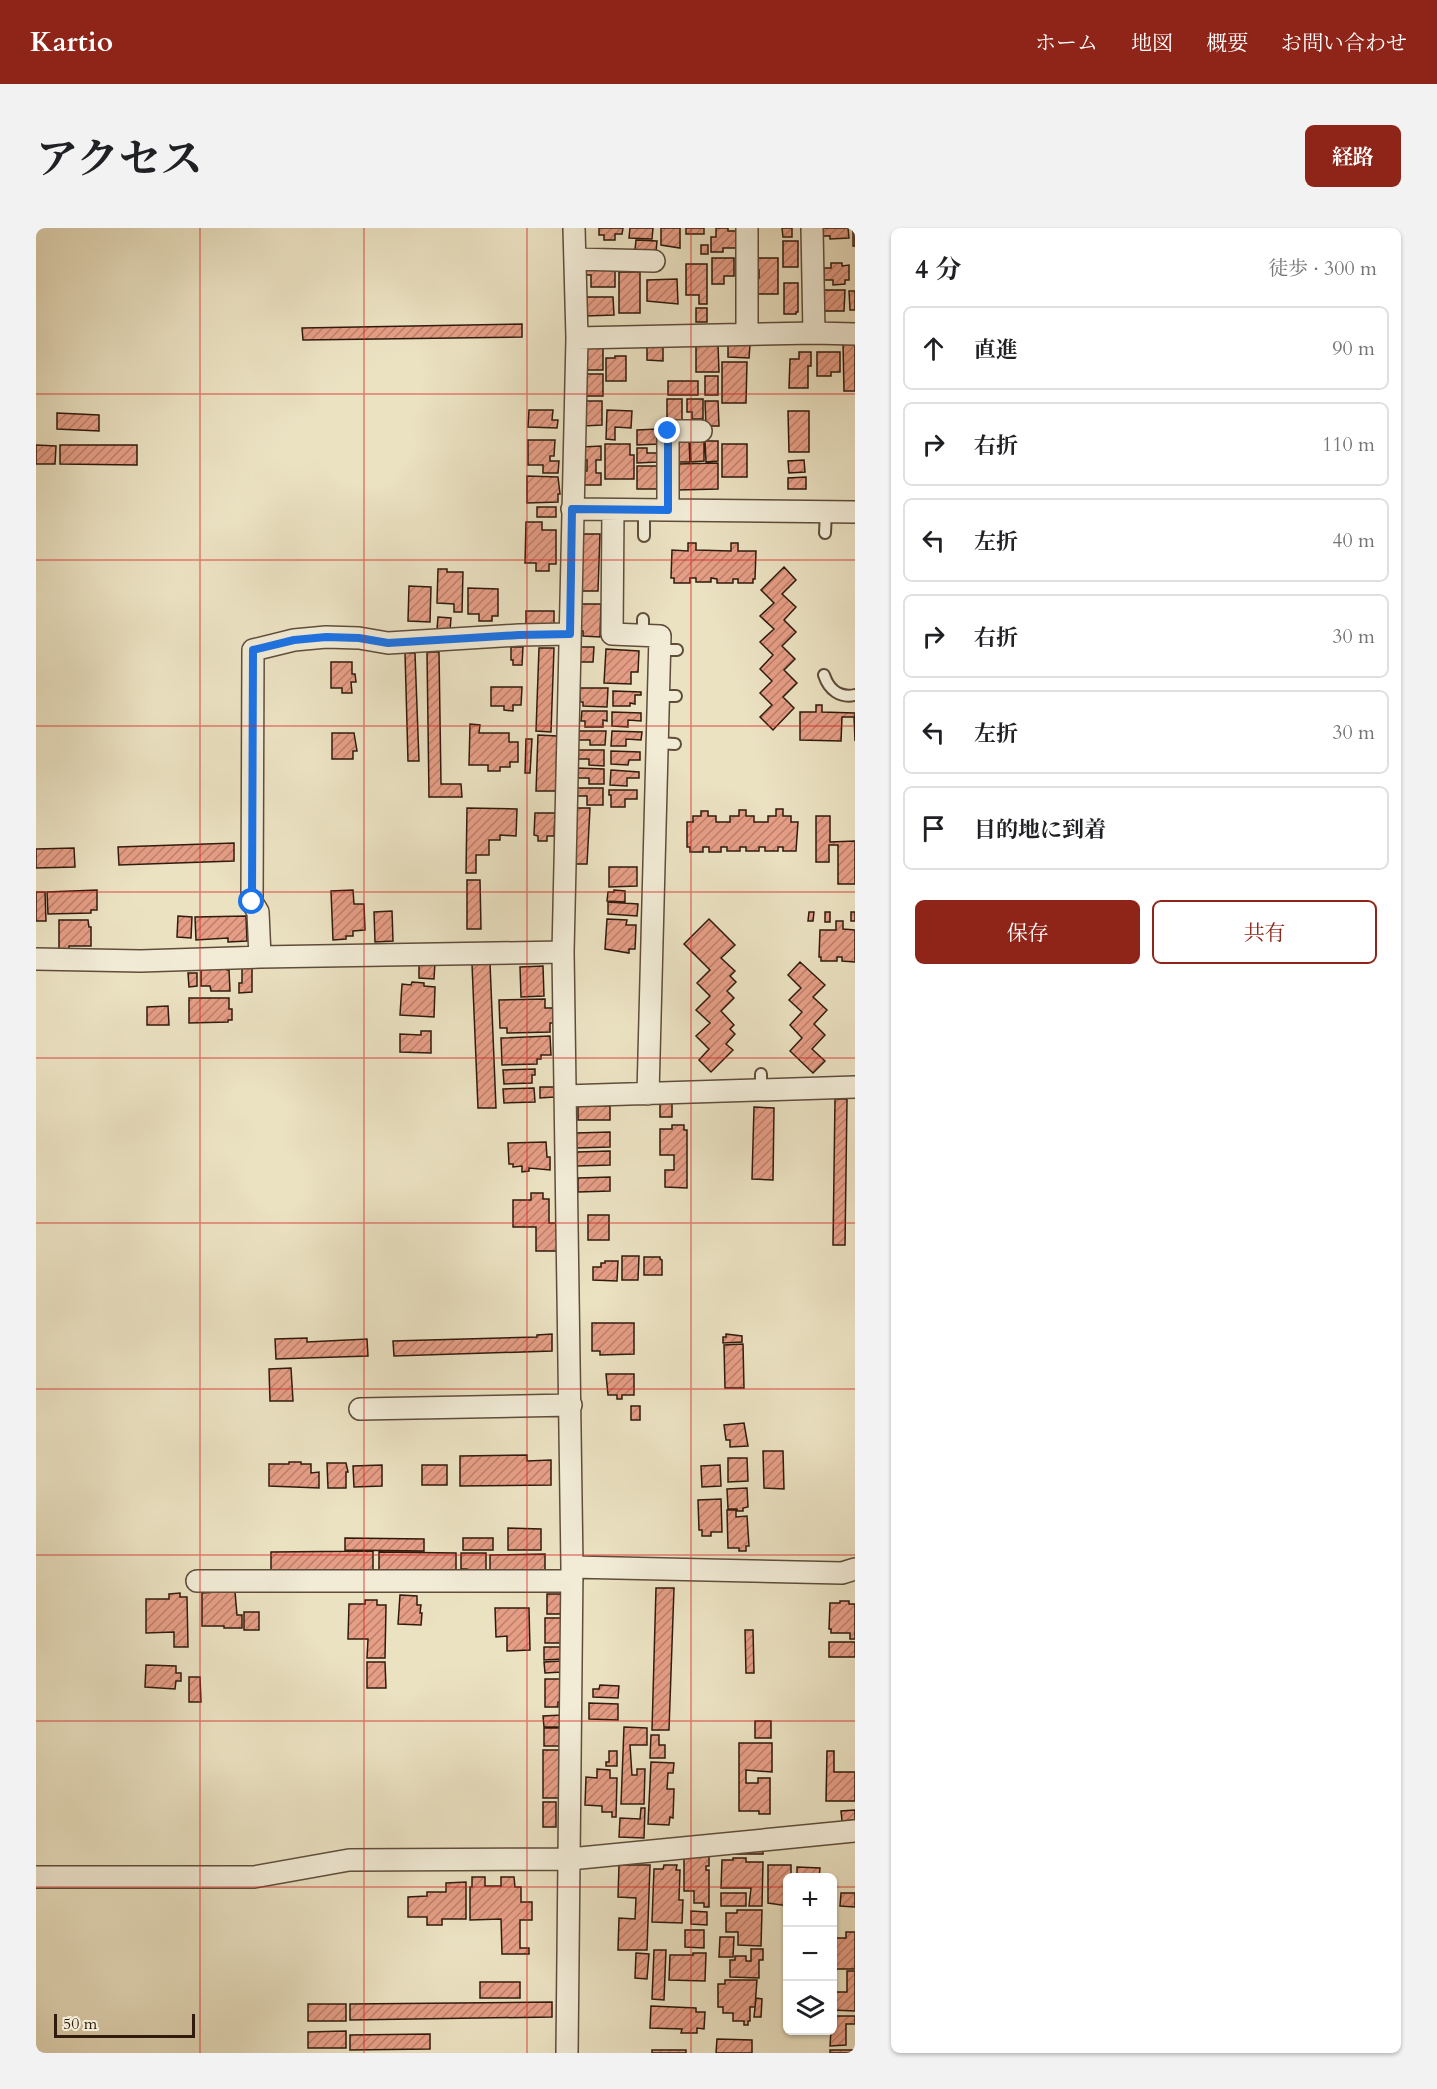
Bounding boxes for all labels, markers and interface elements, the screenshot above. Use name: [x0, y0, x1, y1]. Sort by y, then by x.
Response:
text: Kartio: [30, 23, 113, 61]
text: ホーム: [1035, 29, 1098, 58]
text: 地図: [1131, 29, 1173, 58]
text: 概要: [1206, 29, 1248, 58]
text: お問い合わせ: [1281, 29, 1407, 58]
button: 経路: [1305, 125, 1401, 187]
text: アクセス: [36, 131, 203, 188]
text: 4 分: [915, 252, 961, 287]
text: 徒歩 · 300 m: [1268, 255, 1377, 282]
icon: ahead: [917, 332, 950, 365]
text: 直進: [974, 335, 1018, 365]
text: 90 m: [1332, 335, 1375, 362]
route end: [654, 417, 680, 443]
icon: right: [917, 428, 950, 461]
text: 右折: [974, 431, 1018, 461]
text: 110 m: [1322, 431, 1375, 458]
icon: left: [917, 524, 950, 557]
text: 左折: [974, 527, 1018, 557]
text: 40 m: [1332, 527, 1375, 554]
icon: right: [917, 620, 950, 653]
text: 右折: [974, 623, 1018, 653]
text: 30 m: [1332, 623, 1375, 650]
icon: left: [917, 716, 950, 749]
text: 左折: [974, 719, 1018, 749]
text: 30 m: [1332, 719, 1375, 746]
icon: arrive: [917, 812, 950, 845]
text: 目的地に到着: [974, 815, 1106, 845]
route start: [238, 888, 264, 914]
button: 保存: [915, 900, 1140, 964]
button: 共有: [1152, 900, 1377, 964]
map controls: [783, 1873, 837, 2035]
button: +: [783, 1873, 837, 1927]
button: −: [783, 1927, 837, 1981]
button: layers: [783, 1981, 837, 2035]
scale bar: [54, 2011, 195, 2038]
text: 50 m: [63, 2013, 97, 2035]

